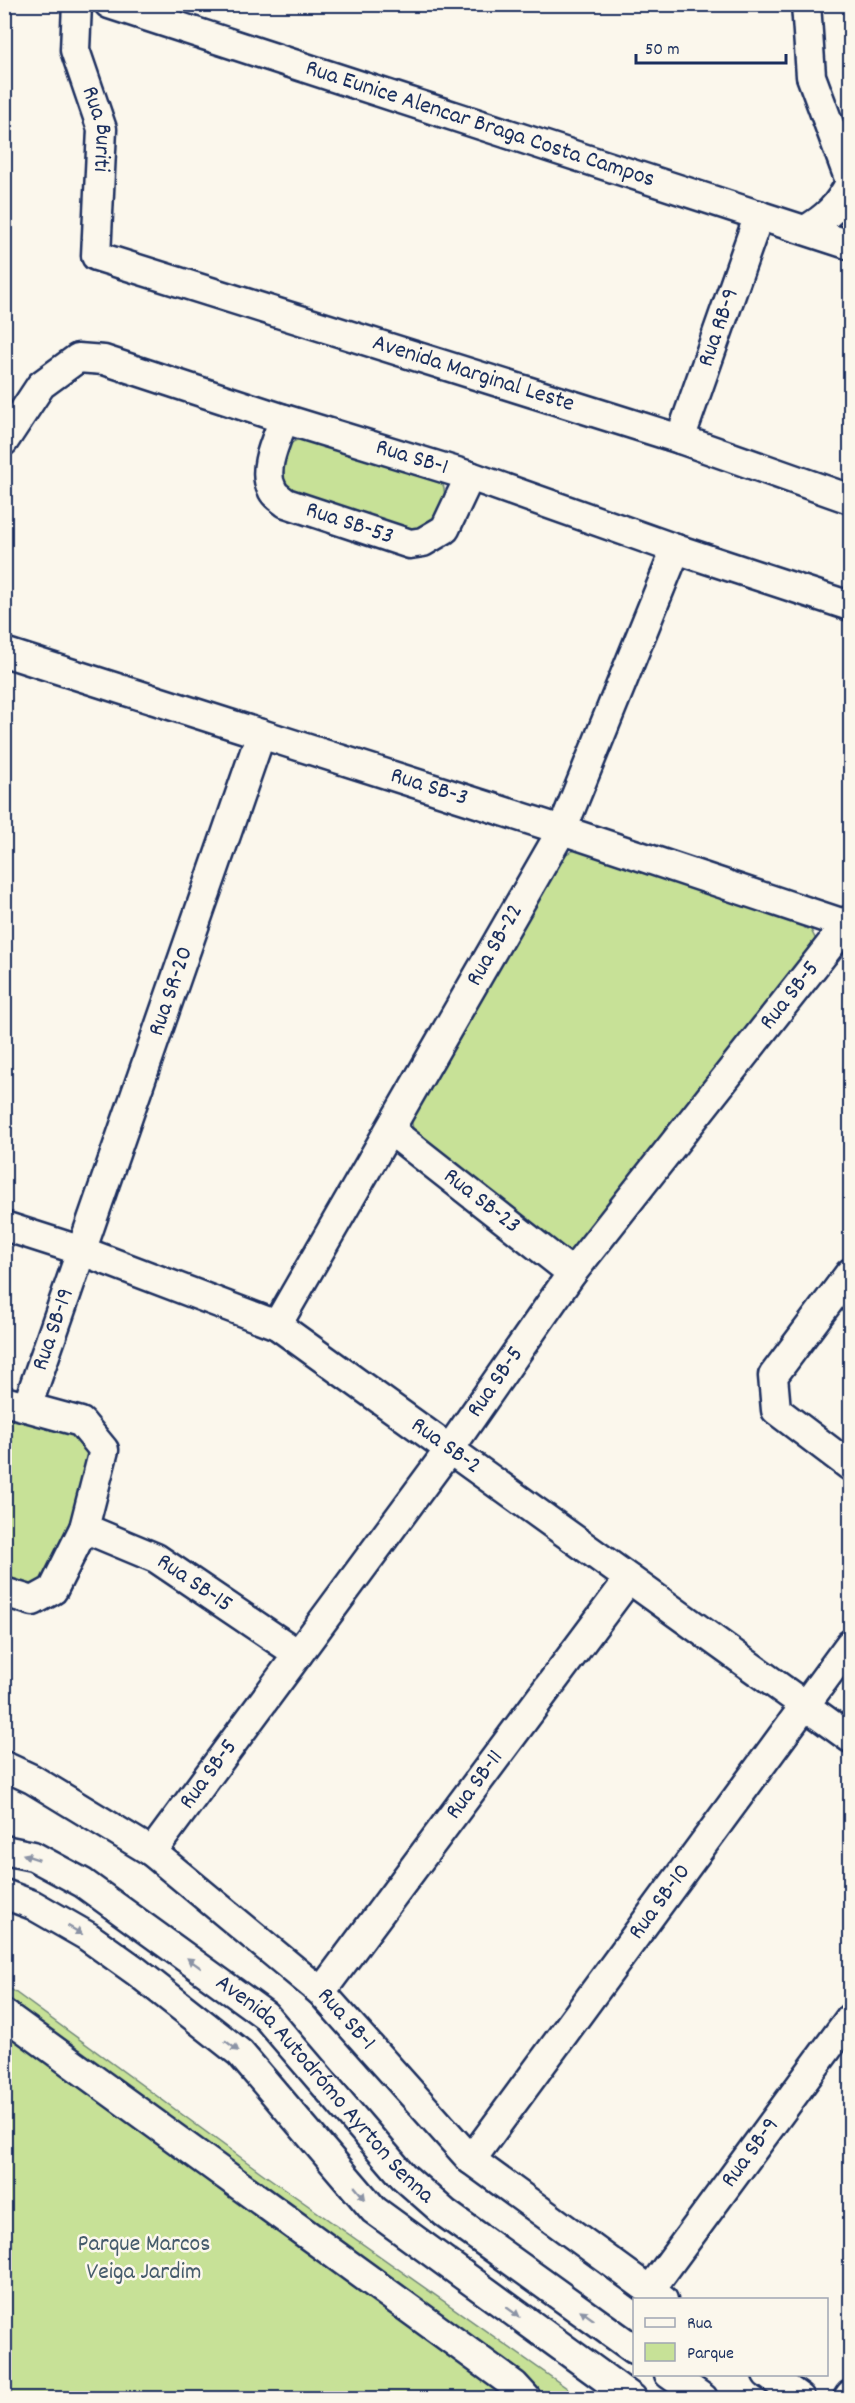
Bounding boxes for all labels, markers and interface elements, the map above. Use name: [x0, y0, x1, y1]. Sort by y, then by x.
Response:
scale bar: [636, 27, 786, 65]
text: 50 m: [645, 38, 680, 63]
street label: Rua Eunice Alencar Braga Costa Campos: [301, 52, 659, 197]
street label: Rua Buriti: [72, 82, 119, 173]
street label: Rua RB-9: [690, 284, 749, 372]
street label: Avenida Marginal Leste: [368, 327, 578, 422]
street label: Rua SB-1: [371, 431, 452, 485]
street label: Rua SB-53: [301, 494, 398, 554]
street label: Rua SB-3: [386, 759, 472, 816]
street label: Rua SB-22: [458, 898, 533, 993]
street label: Rua SR-20: [140, 942, 203, 1041]
street label: Rua SB-5: [752, 954, 828, 1038]
street label: Rua SB-23: [435, 1160, 527, 1243]
street label: Rua SB-19: [24, 1284, 84, 1375]
street label: Rua SB-5: [459, 1340, 533, 1425]
street label: Rua SB-2: [403, 1409, 488, 1483]
street label: Rua SB-15: [149, 1546, 239, 1622]
street label: Rua SB-5: [172, 1732, 247, 1817]
street label: Rua SB-11: [438, 1743, 513, 1827]
one-way arrow: [22, 1852, 40, 1861]
street label: Rua SB-10: [621, 1857, 700, 1947]
one-way arrow: [67, 1924, 83, 1935]
one-way arrow: [186, 1957, 202, 1969]
street label: Avenida Autodrómo Ayrton Senna: [208, 1967, 442, 2213]
street label: Rua SB-1: [308, 1981, 383, 2059]
one-way arrow: [224, 2040, 239, 2052]
street label: Rua SB-9: [713, 2111, 788, 2195]
one-way arrow: [353, 2185, 366, 2201]
park label: Parque Marcos Veiga Jardim: [78, 2228, 210, 2290]
legend: [633, 2298, 828, 2376]
one-way arrow: [505, 2306, 521, 2318]
one-way arrow: [580, 2309, 596, 2321]
text: Rua: [687, 2312, 713, 2337]
text: Parque: [687, 2342, 734, 2367]

